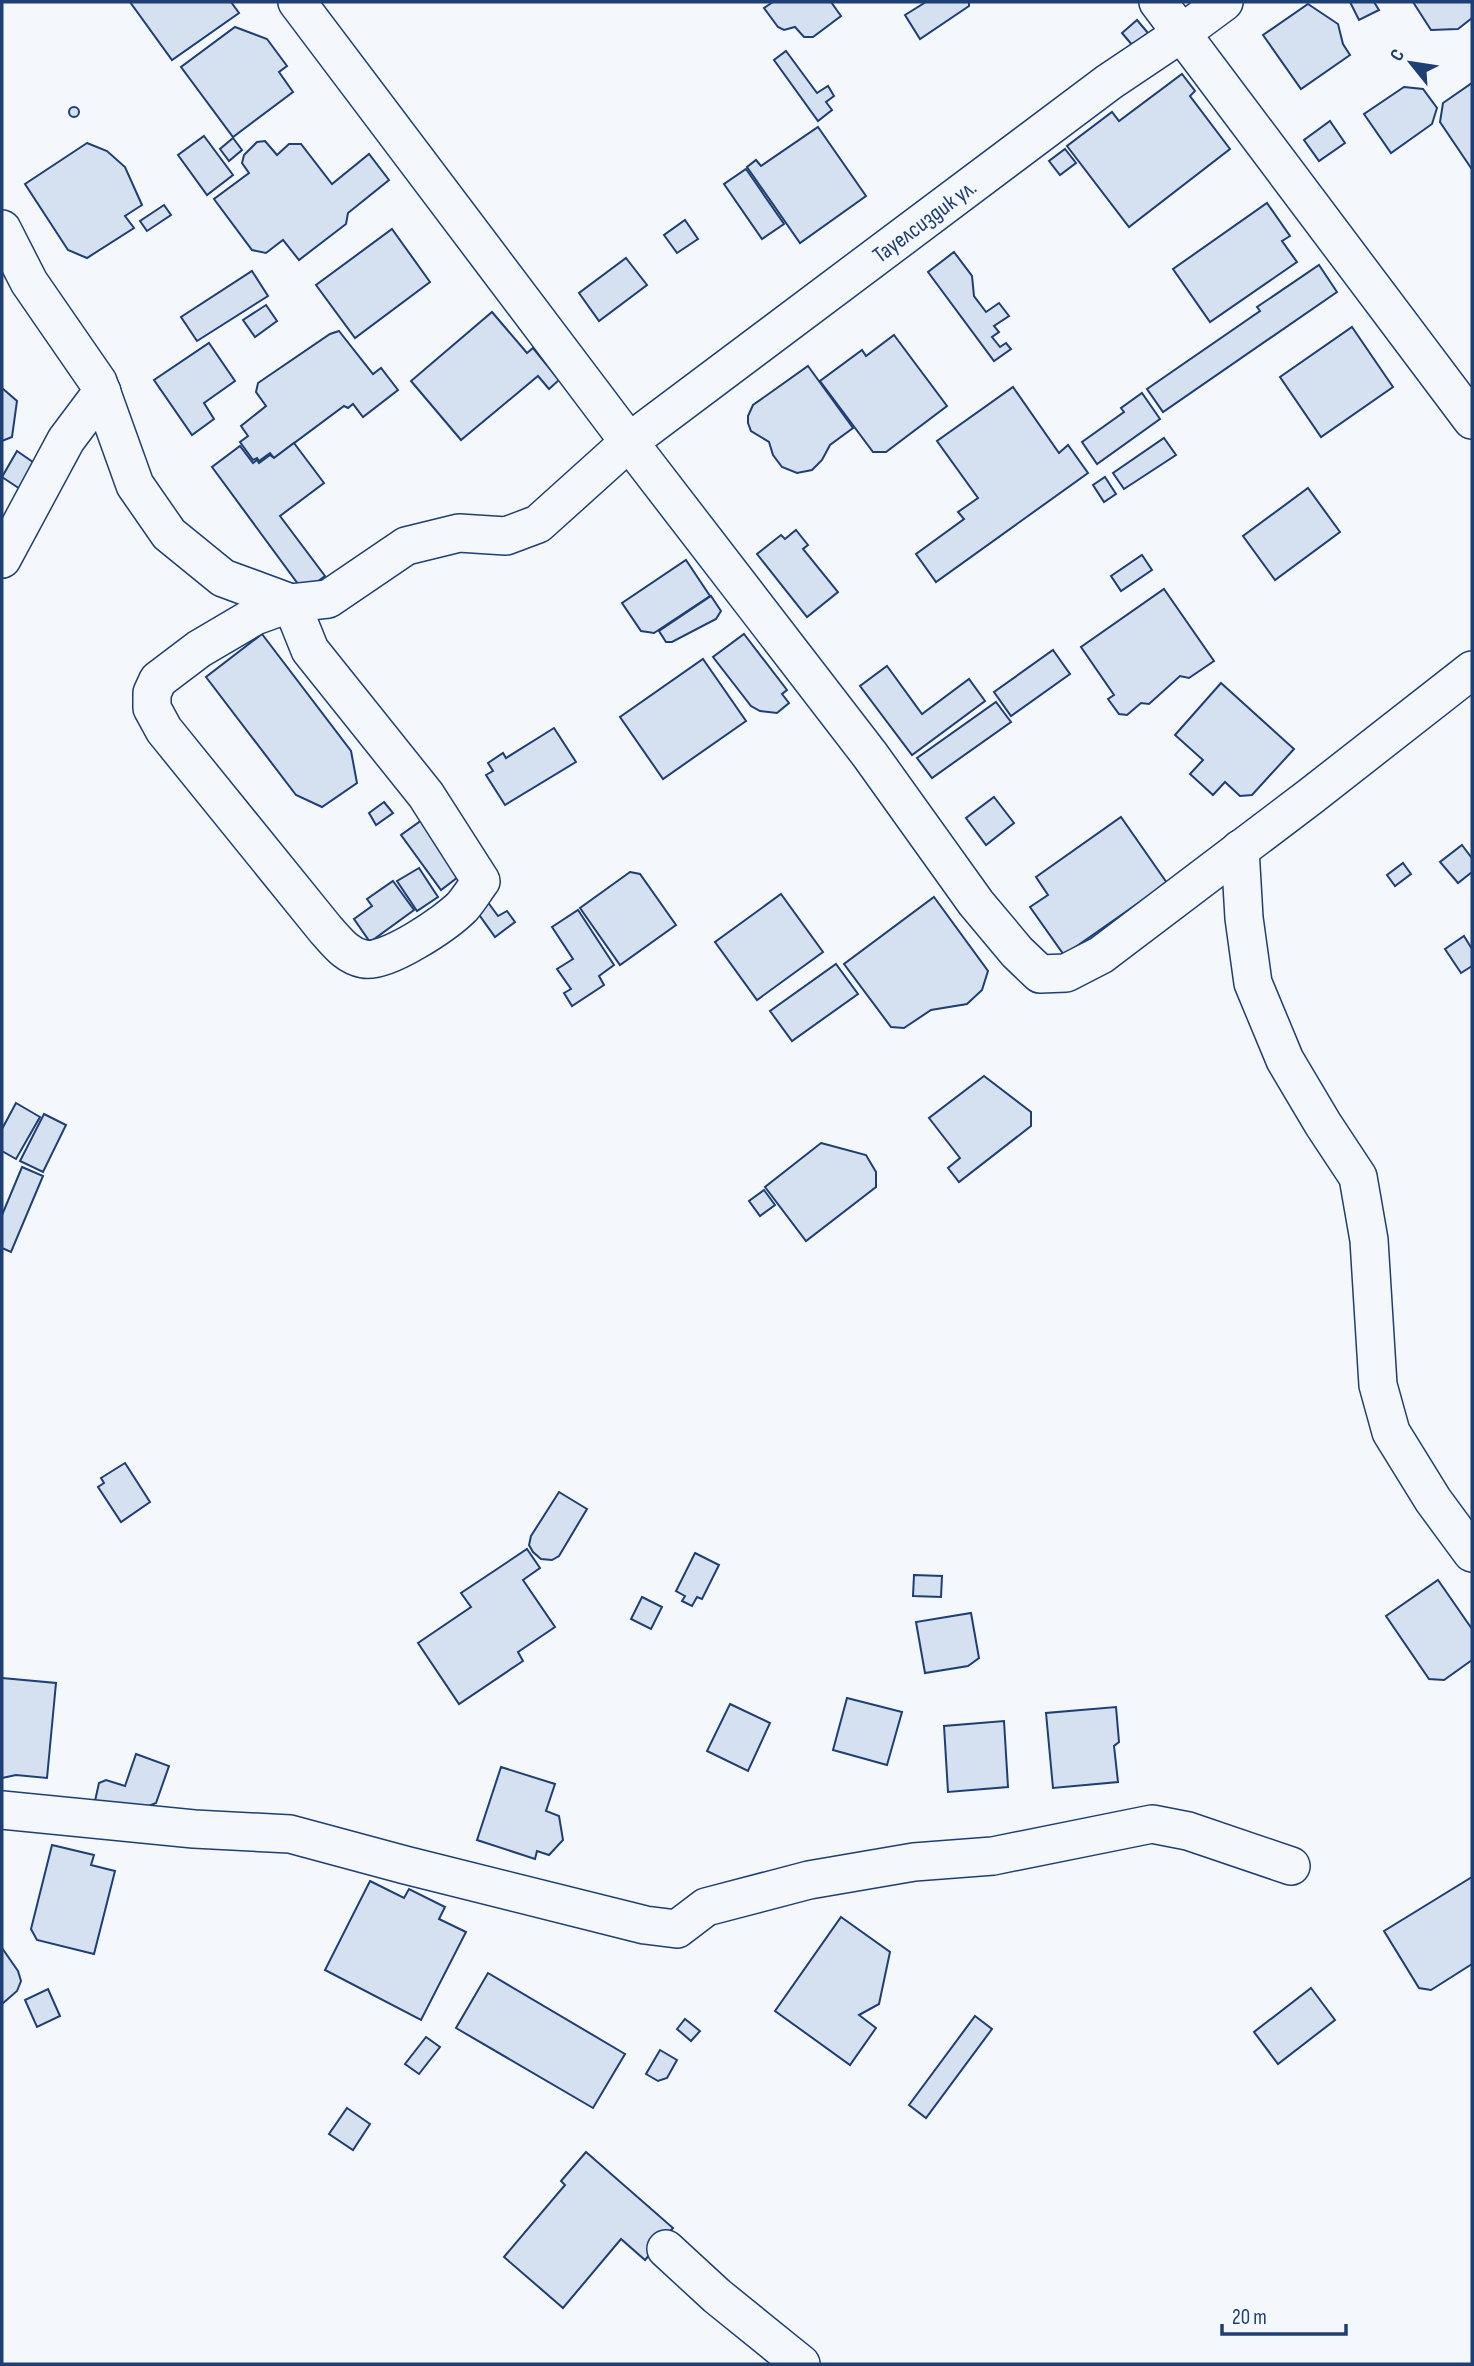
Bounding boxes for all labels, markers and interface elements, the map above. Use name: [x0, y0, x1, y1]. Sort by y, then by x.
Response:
north arrow: [1376, 28, 1446, 98]
text: С: [1385, 45, 1410, 65]
street label: Тауелсиздик ул.: [867, 173, 982, 269]
scale bar: [1222, 2292, 1346, 2336]
text: 20 m: [1232, 2305, 1267, 2330]

